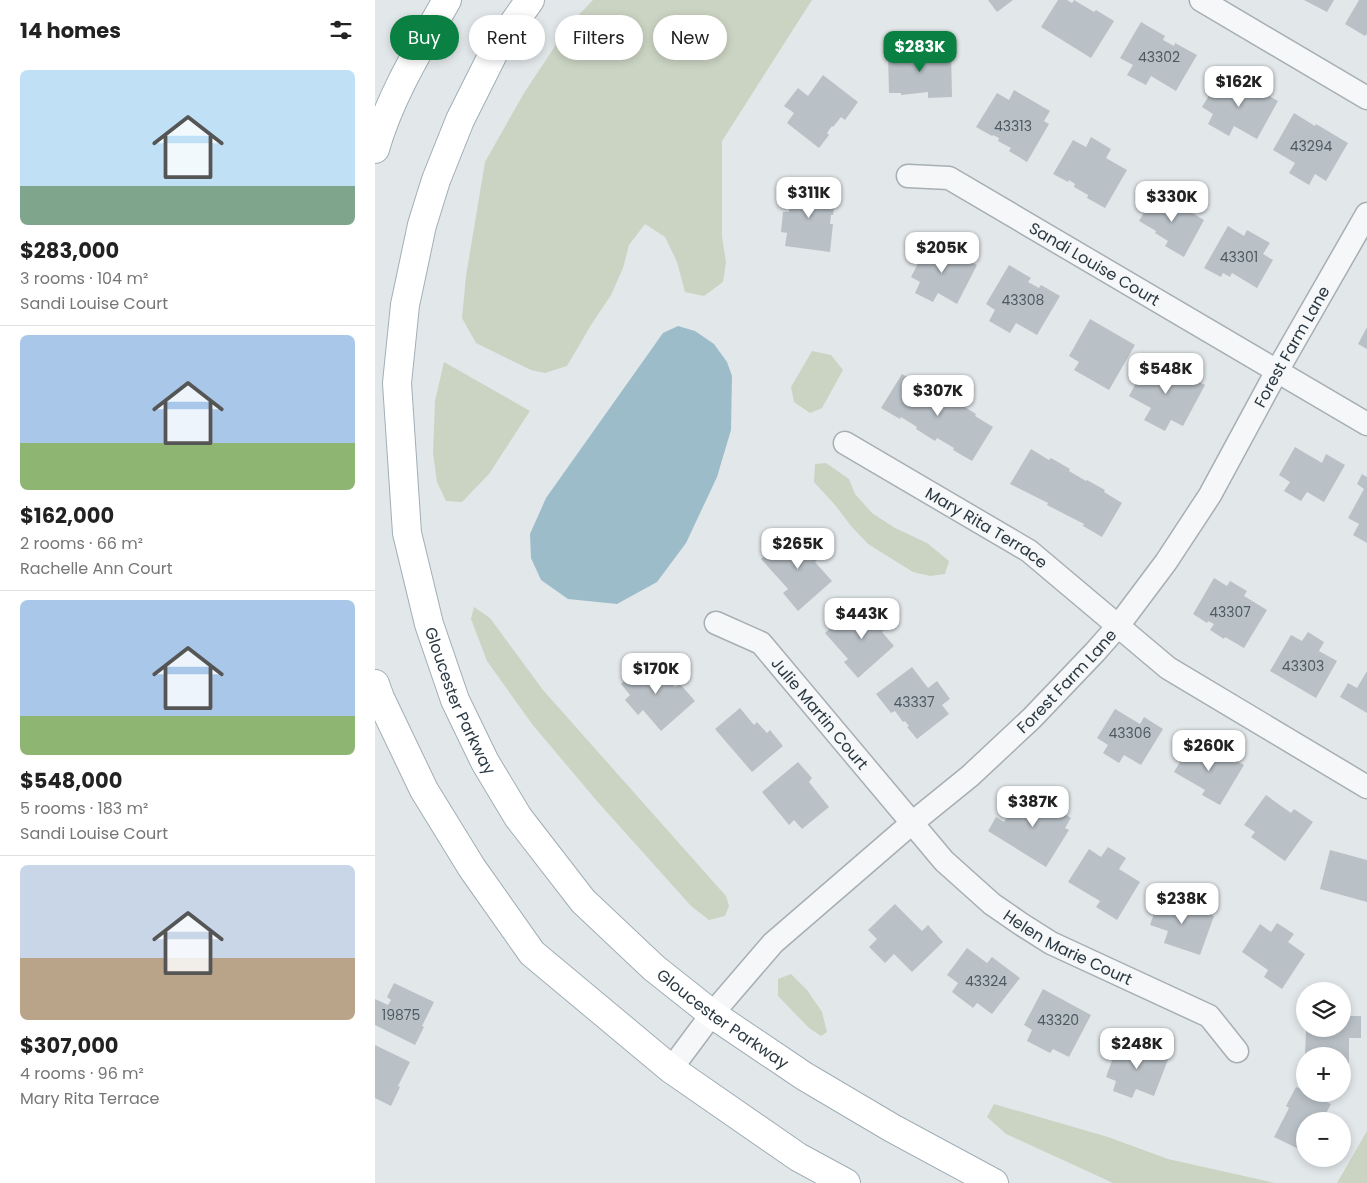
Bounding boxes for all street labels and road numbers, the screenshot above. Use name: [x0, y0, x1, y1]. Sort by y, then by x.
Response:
street label: Sandi Louise Court: [1025, 216, 1164, 311]
street label: Forest Farm Lane: [1248, 281, 1335, 411]
street label: Mary Rita Terrace: [921, 481, 1053, 574]
street label: Gloucester Parkway: [419, 624, 501, 779]
street label: Forest Farm Lane: [1011, 624, 1122, 738]
street label: Julie Martin Court: [766, 652, 874, 775]
street label: Helen Marie Court: [999, 904, 1136, 991]
street label: Gloucester Parkway: [652, 963, 794, 1074]

